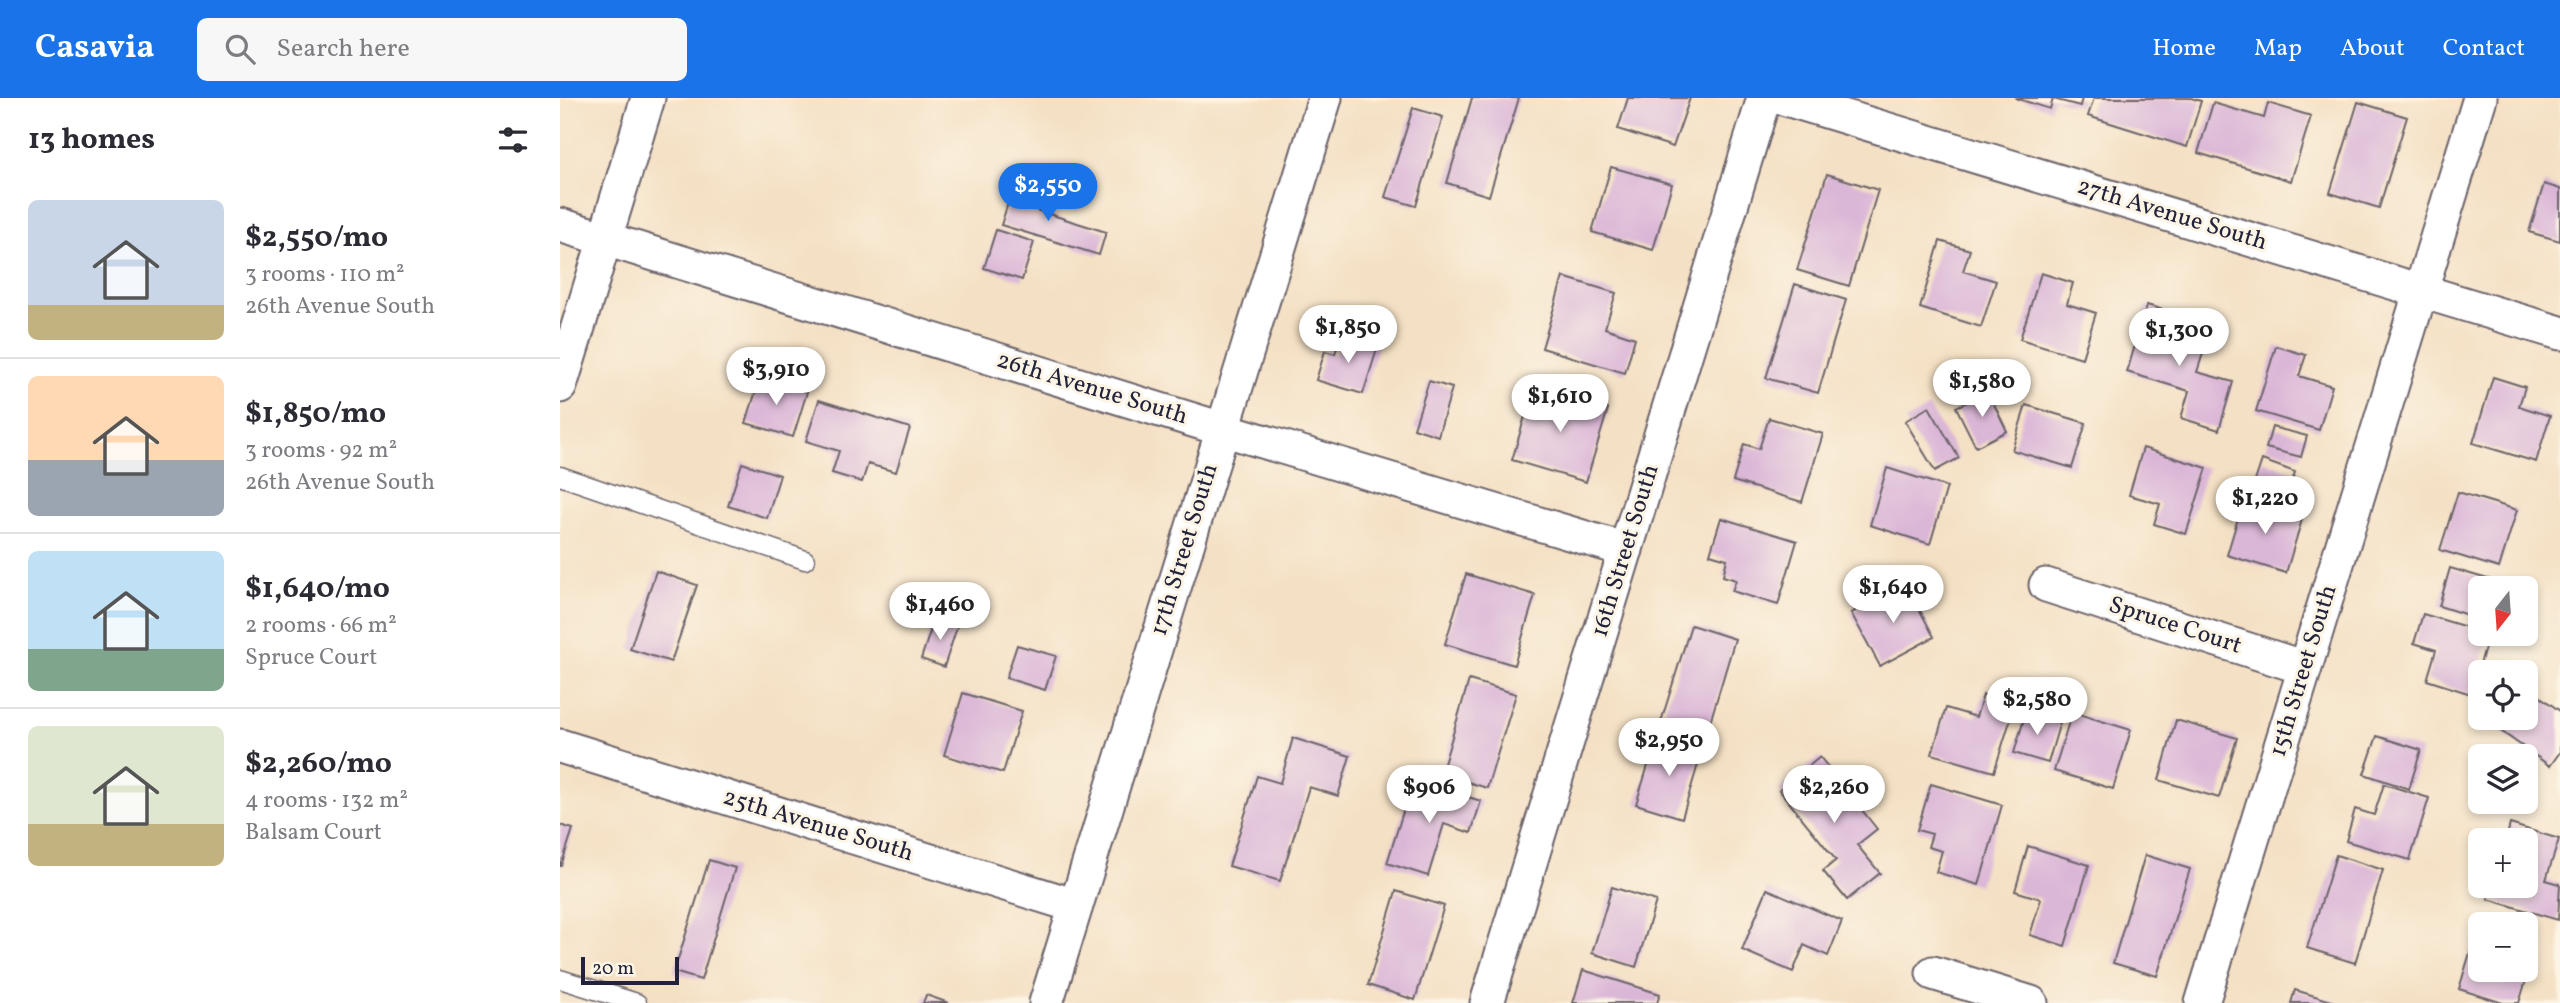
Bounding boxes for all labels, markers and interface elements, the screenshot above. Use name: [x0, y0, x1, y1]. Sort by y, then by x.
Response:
search box: [197, 18, 687, 81]
text: Casavia: [35, 26, 155, 72]
icon: search: [221, 30, 259, 68]
text: Search here: [277, 31, 410, 67]
text: Home: [2152, 32, 2216, 66]
text: Map: [2254, 32, 2302, 66]
text: About: [2340, 32, 2405, 66]
text: Contact: [2443, 32, 2525, 66]
text: 13 homes: [28, 119, 155, 161]
icon: filters: [494, 121, 532, 159]
pin: $2,550: [991, 164, 1105, 223]
text: $2,550: [1014, 170, 1082, 202]
street label: 27th Avenue South: [2073, 170, 2271, 260]
text: $2,550/mo: [245, 217, 388, 259]
icon: home: [84, 228, 168, 312]
text: 3 rooms · 110 m²: [245, 259, 405, 291]
text: 26th Avenue South: [245, 291, 435, 323]
pin: $1,850: [1291, 306, 1405, 365]
pin: $1,300: [2122, 308, 2236, 368]
text: $1,850: [1315, 312, 1381, 344]
text: $1,300: [2145, 315, 2213, 347]
street label: 26th Avenue South: [992, 344, 1192, 434]
pin: $3,910: [719, 348, 833, 407]
text: $3,910: [742, 354, 810, 386]
pin: $1,580: [1925, 360, 2039, 419]
text: $1,580: [1949, 366, 2015, 398]
pin: $1,610: [1503, 374, 1617, 434]
text: $1,610: [1528, 381, 1592, 413]
text: $1,850/mo: [245, 393, 386, 435]
icon: home: [84, 404, 168, 488]
text: 3 rooms · 92 m²: [245, 435, 397, 467]
street label: 17th Street South: [1143, 460, 1227, 640]
street label: 16th Street South: [1584, 460, 1668, 642]
text: 26th Avenue South: [245, 467, 435, 499]
pin: $1,220: [2208, 476, 2322, 536]
text: $1,220: [2232, 483, 2298, 515]
pin: $1,640: [1836, 566, 1950, 625]
text: $1,640/mo: [245, 568, 390, 610]
text: $1,640: [1859, 572, 1927, 604]
north arrow: [2468, 576, 2538, 646]
map controls: [2468, 576, 2538, 982]
icon: home: [84, 579, 168, 663]
street label: 15th Street South: [2262, 581, 2346, 761]
pin: $1,460: [883, 582, 997, 642]
text: $1,460: [905, 589, 975, 621]
street label: Spruce Court: [2104, 589, 2246, 663]
text: 2 rooms · 66 m²: [245, 610, 397, 642]
text: Spruce Court: [245, 642, 377, 674]
button: locate: [2468, 660, 2538, 730]
pin: $2,580: [1980, 678, 2094, 737]
text: $2,580: [2003, 684, 2072, 716]
pin: $2,950: [1612, 718, 1726, 778]
text: $2,950: [1634, 725, 1704, 757]
text: $2,260/mo: [245, 743, 392, 785]
button: layers: [2468, 744, 2538, 814]
icon: home: [84, 754, 168, 838]
pin: $906: [1388, 766, 1470, 825]
pin: $2,260: [1777, 766, 1891, 825]
text: $906: [1403, 772, 1455, 804]
text: $2,260: [1799, 772, 1869, 804]
street label: 25th Avenue South: [719, 781, 917, 871]
text: 4 rooms · 132 m²: [245, 785, 408, 817]
text: Balsam Court: [245, 817, 382, 849]
button: +: [2468, 828, 2538, 898]
button: −: [2468, 912, 2538, 982]
scale bar: [581, 954, 679, 986]
text: 20 m: [592, 956, 634, 982]

